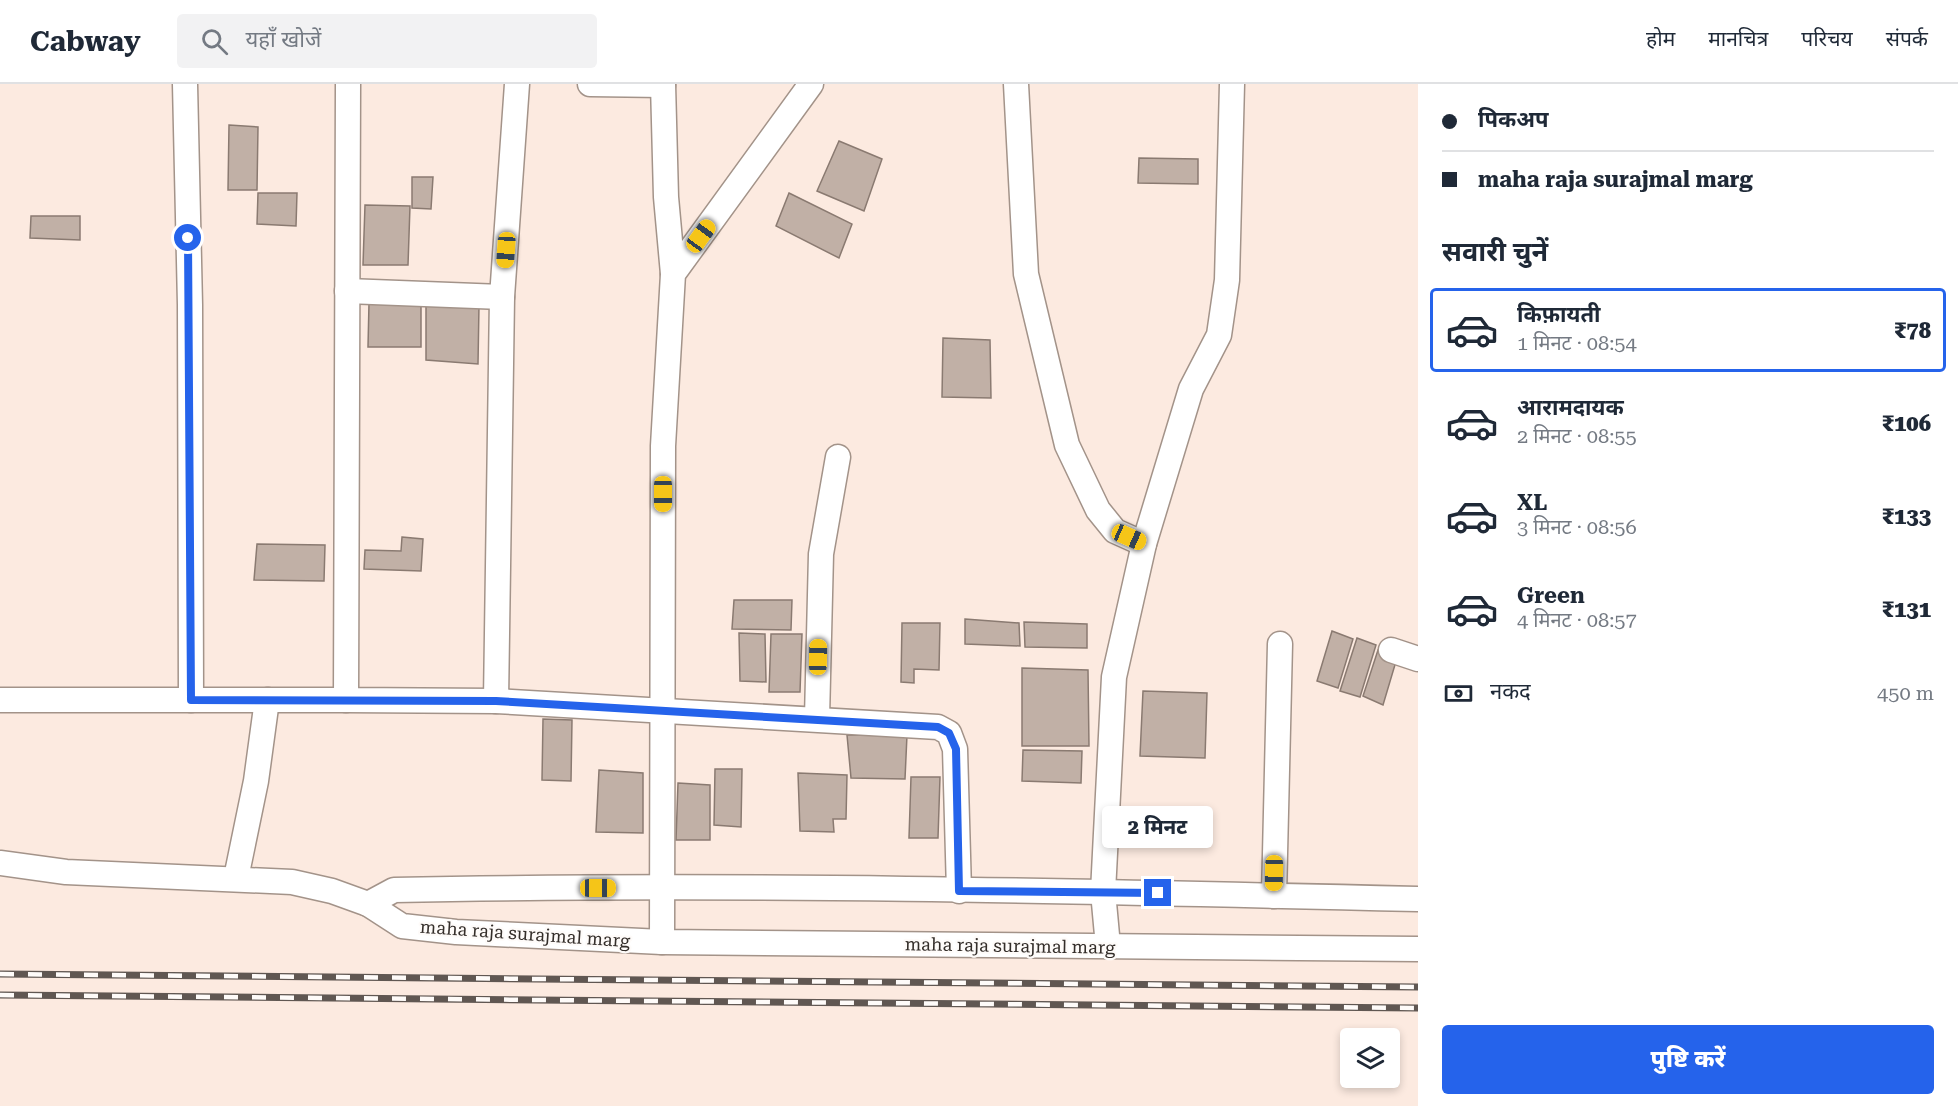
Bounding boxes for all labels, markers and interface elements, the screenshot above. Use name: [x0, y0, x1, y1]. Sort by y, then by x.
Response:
search box: [177, 14, 597, 68]
text: Cabway: [30, 25, 141, 58]
icon: search: [198, 25, 231, 58]
text: यहाँ खोजें: [246, 27, 321, 52]
text: होम: [1646, 27, 1675, 51]
text: मानचित्र: [1708, 27, 1768, 51]
text: परिचय: [1801, 27, 1853, 51]
text: संपर्क: [1886, 27, 1928, 51]
text: पिकअप: [1478, 107, 1549, 132]
text: maha raja surajmal marg: [1478, 167, 1753, 192]
car: [683, 216, 719, 256]
route start: [174, 224, 201, 251]
car: [496, 231, 516, 269]
text: सवारी चुनें: [1442, 236, 1548, 268]
text: किफ़ायती: [1517, 302, 1601, 327]
icon: car: [1445, 303, 1499, 357]
text: ₹78: [1894, 318, 1931, 343]
text: 1 मिनट · 08:54: [1517, 331, 1637, 355]
text: आरामदायक: [1517, 395, 1624, 420]
icon: car: [1445, 396, 1499, 450]
text: ₹106: [1882, 411, 1931, 436]
text: 2 मिनट · 08:55: [1517, 424, 1637, 448]
car: [654, 476, 672, 512]
icon: car: [1445, 489, 1499, 543]
text: XL: [1517, 490, 1547, 515]
text: ₹133: [1882, 504, 1931, 529]
text: 3 मिनट · 08:56: [1517, 515, 1637, 539]
car: [1109, 521, 1149, 553]
icon: car: [1445, 582, 1499, 636]
text: Green: [1517, 583, 1585, 608]
text: ₹131: [1882, 597, 1931, 622]
text: 4 मिनट · 08:57: [1517, 608, 1637, 632]
car: [809, 639, 827, 675]
icon: cash: [1442, 677, 1475, 710]
text: नकद: [1490, 679, 1531, 704]
text: 450 m: [1877, 681, 1934, 705]
callout: 2 मिनट: [1102, 806, 1214, 848]
text: 2 मिनट: [1128, 815, 1187, 839]
car: [1265, 855, 1283, 891]
car: [580, 879, 616, 897]
route end: [1144, 879, 1171, 906]
street label: maha raja surajmal marg: [419, 916, 632, 951]
street label: maha raja surajmal marg: [905, 933, 1116, 958]
button: पुष्टि करें: [1442, 1025, 1934, 1094]
map controls: [1340, 1028, 1400, 1088]
button: layers: [1340, 1028, 1400, 1088]

